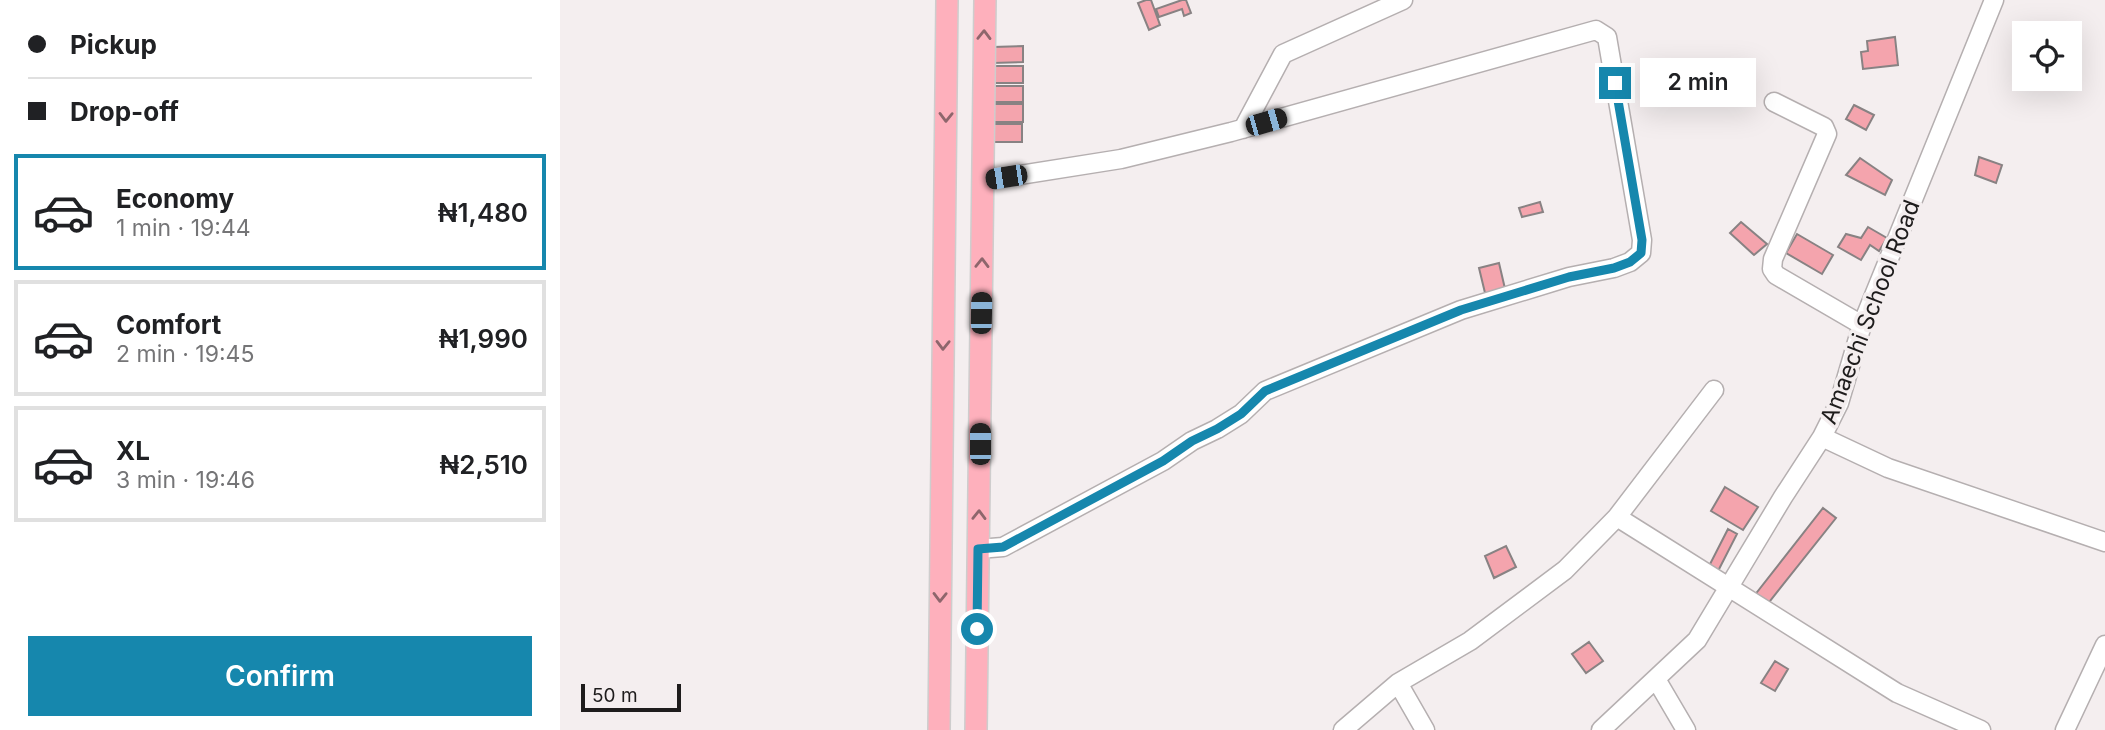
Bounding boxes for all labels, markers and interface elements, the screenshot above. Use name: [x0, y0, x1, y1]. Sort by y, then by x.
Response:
map controls: [2012, 21, 2082, 91]
button: locate: [2012, 21, 2082, 91]
text: Pickup: [70, 29, 157, 60]
one-way arrow: [977, 30, 992, 41]
callout: 2 min: [1640, 58, 1755, 108]
route end: [1599, 67, 1631, 99]
text: 2 min: [1668, 68, 1728, 96]
text: Drop-off: [70, 96, 179, 127]
car: [1243, 106, 1290, 138]
one-way arrow: [938, 112, 953, 123]
car: [984, 163, 1029, 191]
icon: car: [32, 181, 95, 244]
text: Economy: [116, 183, 234, 214]
street label: Amaechi School Road: [1814, 196, 1926, 428]
text: ₦1,480: [438, 197, 528, 228]
text: 1 min · 19:44: [116, 214, 251, 242]
one-way arrow: [974, 257, 989, 268]
car: [971, 292, 992, 334]
icon: car: [32, 307, 95, 370]
text: Comfort: [116, 309, 221, 340]
text: ₦1,990: [439, 323, 528, 354]
text: 2 min · 19:45: [116, 340, 254, 368]
one-way arrow: [935, 340, 951, 350]
car: [970, 423, 991, 465]
icon: car: [32, 433, 95, 496]
text: XL: [116, 435, 150, 466]
text: ₦2,510: [439, 449, 528, 480]
text: 3 min · 19:46: [116, 466, 255, 494]
one-way arrow: [971, 509, 987, 520]
one-way arrow: [933, 591, 948, 602]
route start: [961, 613, 993, 645]
button: Confirm: [28, 636, 532, 716]
scale bar: [581, 681, 681, 713]
text: 50 m: [592, 684, 638, 707]

